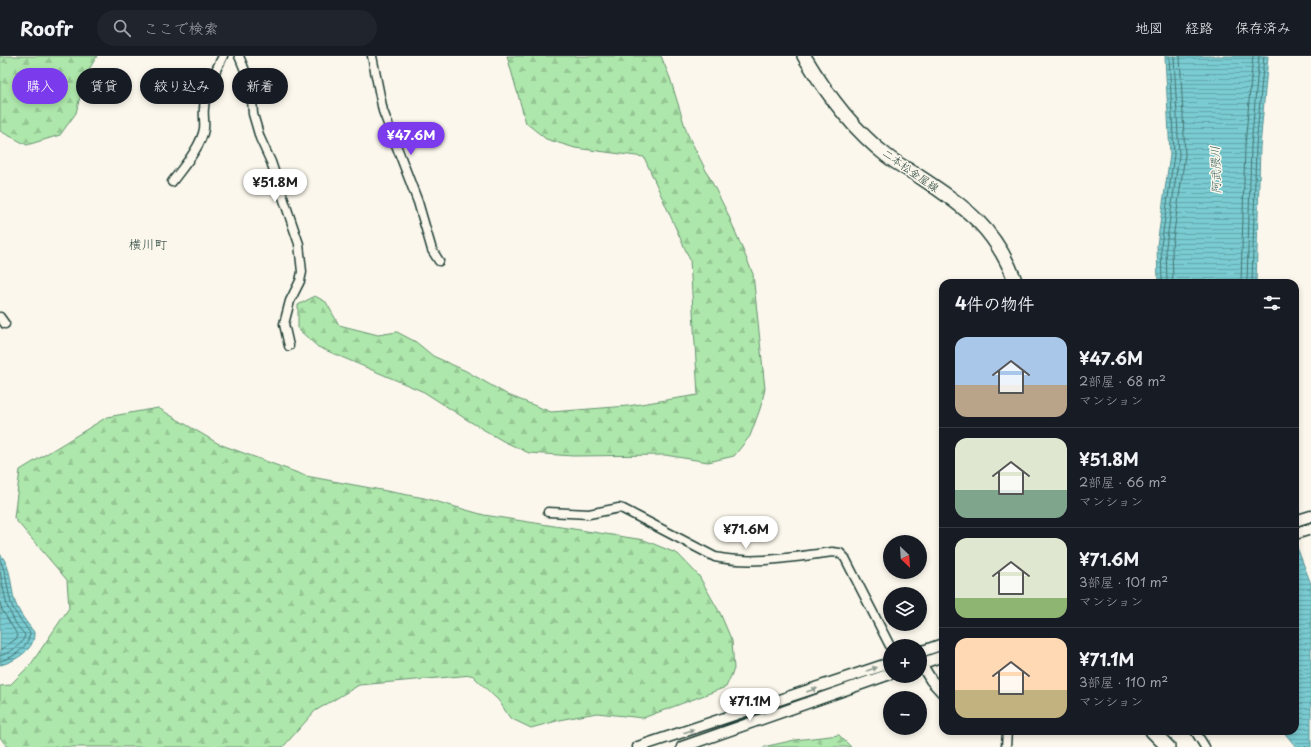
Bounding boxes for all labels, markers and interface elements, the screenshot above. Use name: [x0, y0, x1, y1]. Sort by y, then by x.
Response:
search box: [97, 10, 377, 46]
text: Roofr: [20, 14, 73, 42]
text: ここで検索: [143, 16, 218, 39]
icon: search: [111, 17, 133, 39]
text: 地図: [1135, 17, 1163, 38]
text: 経路: [1185, 17, 1213, 38]
text: 保存済み: [1235, 17, 1291, 38]
chip: 購入: [12, 68, 68, 104]
chip: 賃貸: [76, 68, 132, 104]
chip: 絞り込み: [140, 68, 224, 104]
chip: 新着: [232, 68, 288, 104]
pin: ¥47.6M: [378, 122, 444, 156]
text: ¥47.6M: [387, 125, 435, 144]
street label: 二本松金屋線: [879, 144, 943, 196]
water label: 阿武隈川: [1205, 146, 1225, 194]
pin: ¥51.8M: [242, 169, 308, 203]
text: ¥51.8M: [252, 172, 298, 191]
district label: 横川町: [128, 234, 168, 253]
text: 4件の物件: [955, 290, 1035, 316]
icon: filters: [1261, 292, 1283, 314]
text: ¥47.6M: [1079, 345, 1143, 371]
icon: home: [987, 353, 1035, 401]
text: 2部屋 · 68 m²: [1079, 371, 1166, 390]
text: マンション: [1079, 390, 1143, 409]
text: ¥51.8M: [1079, 446, 1139, 472]
icon: home: [987, 454, 1035, 502]
text: 2部屋 · 66 m²: [1079, 472, 1167, 491]
text: マンション: [1079, 491, 1143, 510]
pin: ¥71.6M: [713, 516, 779, 550]
text: ¥71.6M: [723, 519, 769, 538]
north arrow: [883, 535, 927, 579]
map controls: [883, 535, 927, 735]
text: ¥71.6M: [1079, 546, 1139, 572]
icon: home: [987, 554, 1035, 602]
text: 3部屋 · 101 m²: [1079, 572, 1168, 591]
button: layers: [883, 587, 927, 631]
text: マンション: [1079, 591, 1143, 610]
button: +: [883, 639, 927, 683]
text: ¥71.1M: [1079, 646, 1134, 672]
icon: home: [987, 654, 1035, 702]
one-way arrow: [867, 665, 879, 671]
text: 3部屋 · 110 m²: [1079, 672, 1168, 691]
one-way arrow: [806, 686, 818, 692]
pin: ¥71.1M: [717, 688, 783, 722]
text: ¥71.1M: [729, 691, 771, 710]
button: −: [883, 691, 927, 735]
text: マンション: [1079, 691, 1143, 710]
one-way arrow: [683, 727, 695, 733]

